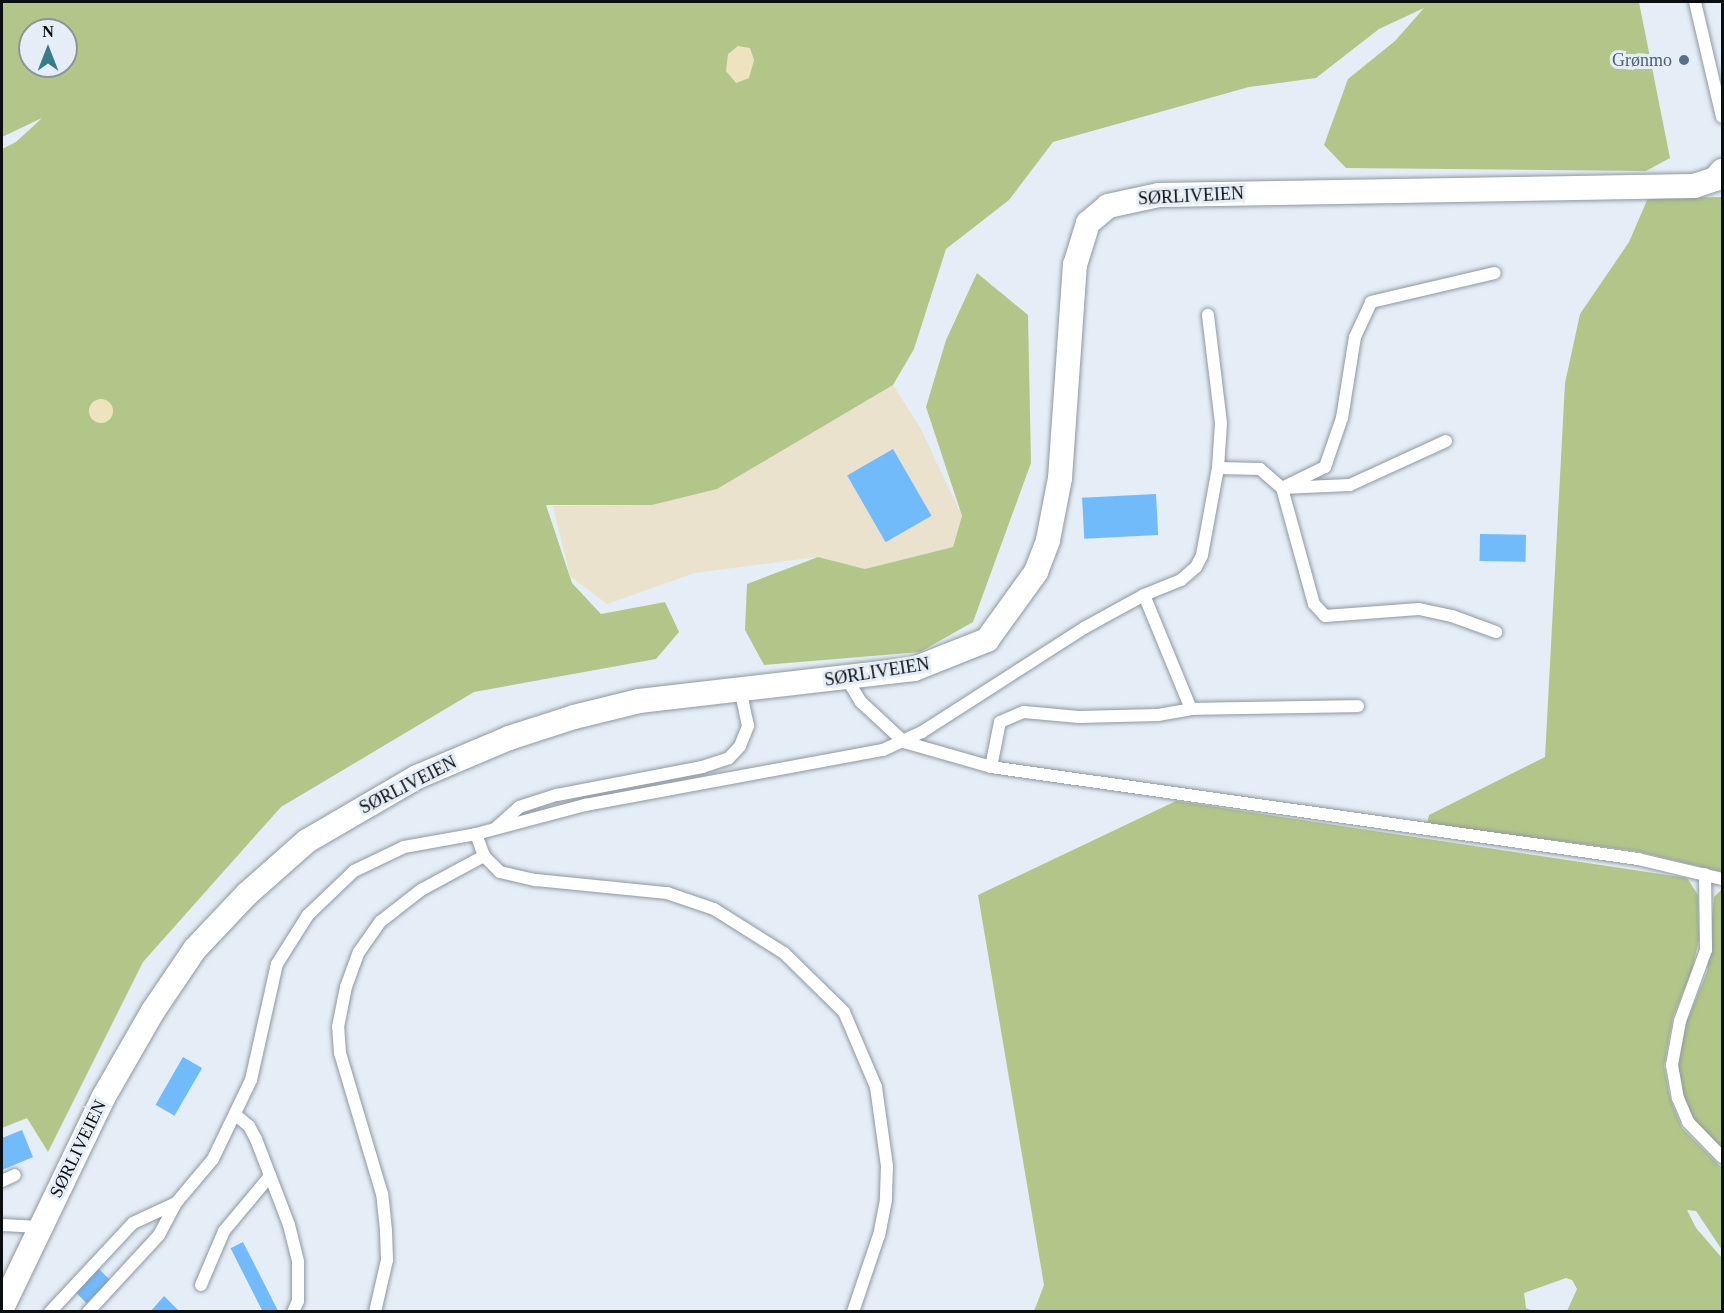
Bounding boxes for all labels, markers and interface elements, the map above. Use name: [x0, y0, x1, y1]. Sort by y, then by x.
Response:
north arrow: [18, 18, 78, 78]
text: N: [42, 23, 54, 40]
place label: Grønmo: [1612, 49, 1672, 71]
marker: Grønmo: [1677, 53, 1691, 67]
street label: SØRLIVEIEN: [1138, 182, 1244, 210]
street label: SØRLIVEIEN: [823, 653, 931, 691]
street label: SØRLIVEIEN: [356, 751, 460, 819]
street label: SØRLIVEIEN: [45, 1097, 111, 1201]

